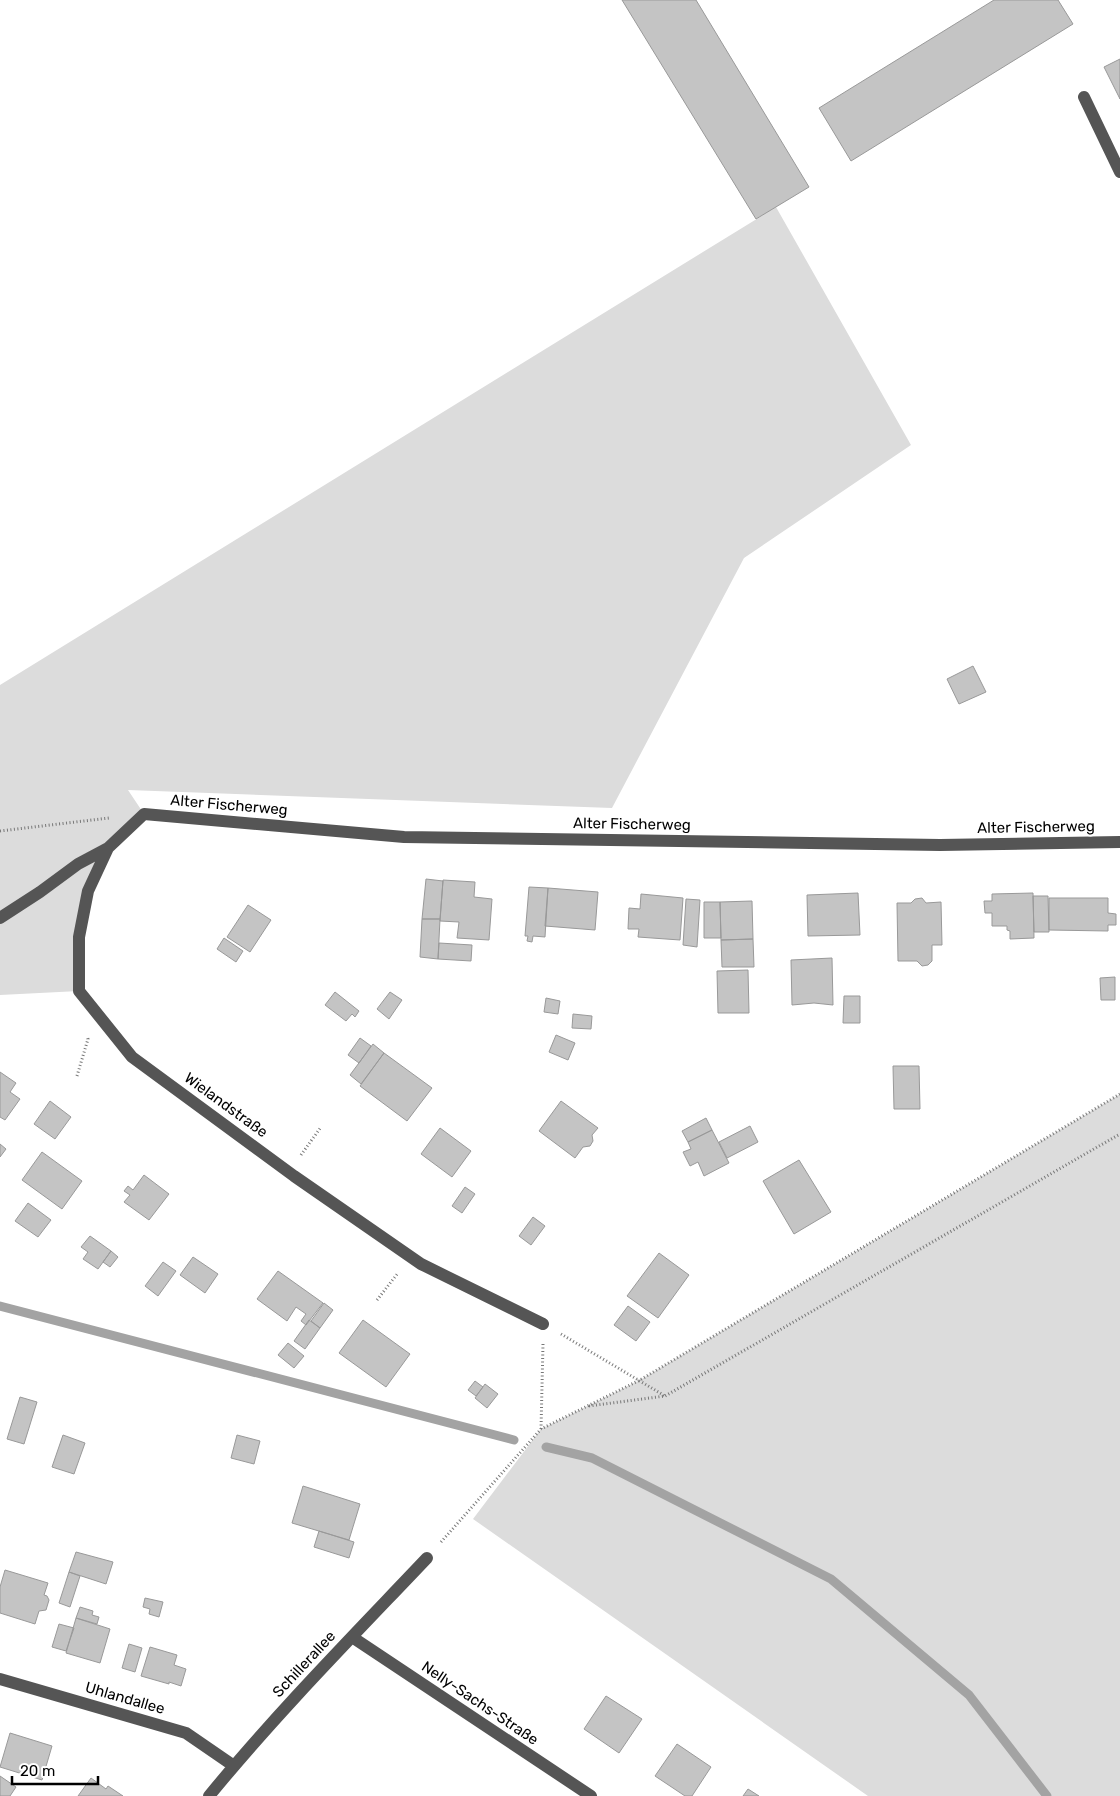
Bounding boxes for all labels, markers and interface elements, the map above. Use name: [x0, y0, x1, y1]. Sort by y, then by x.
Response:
street label: Alter Fischerweg: [170, 791, 288, 819]
street label: Alter Fischerweg: [573, 814, 691, 834]
street label: Alter Fischerweg: [977, 817, 1095, 837]
street label: Wielandstraße: [181, 1069, 271, 1141]
street label: Schillerallee: [269, 1627, 339, 1701]
street label: Nelly-Sachs-Straße: [418, 1657, 542, 1749]
street label: Uhlandallee: [83, 1678, 167, 1718]
scale bar: [12, 1754, 99, 1786]
text: 20 m: [20, 1762, 55, 1780]

